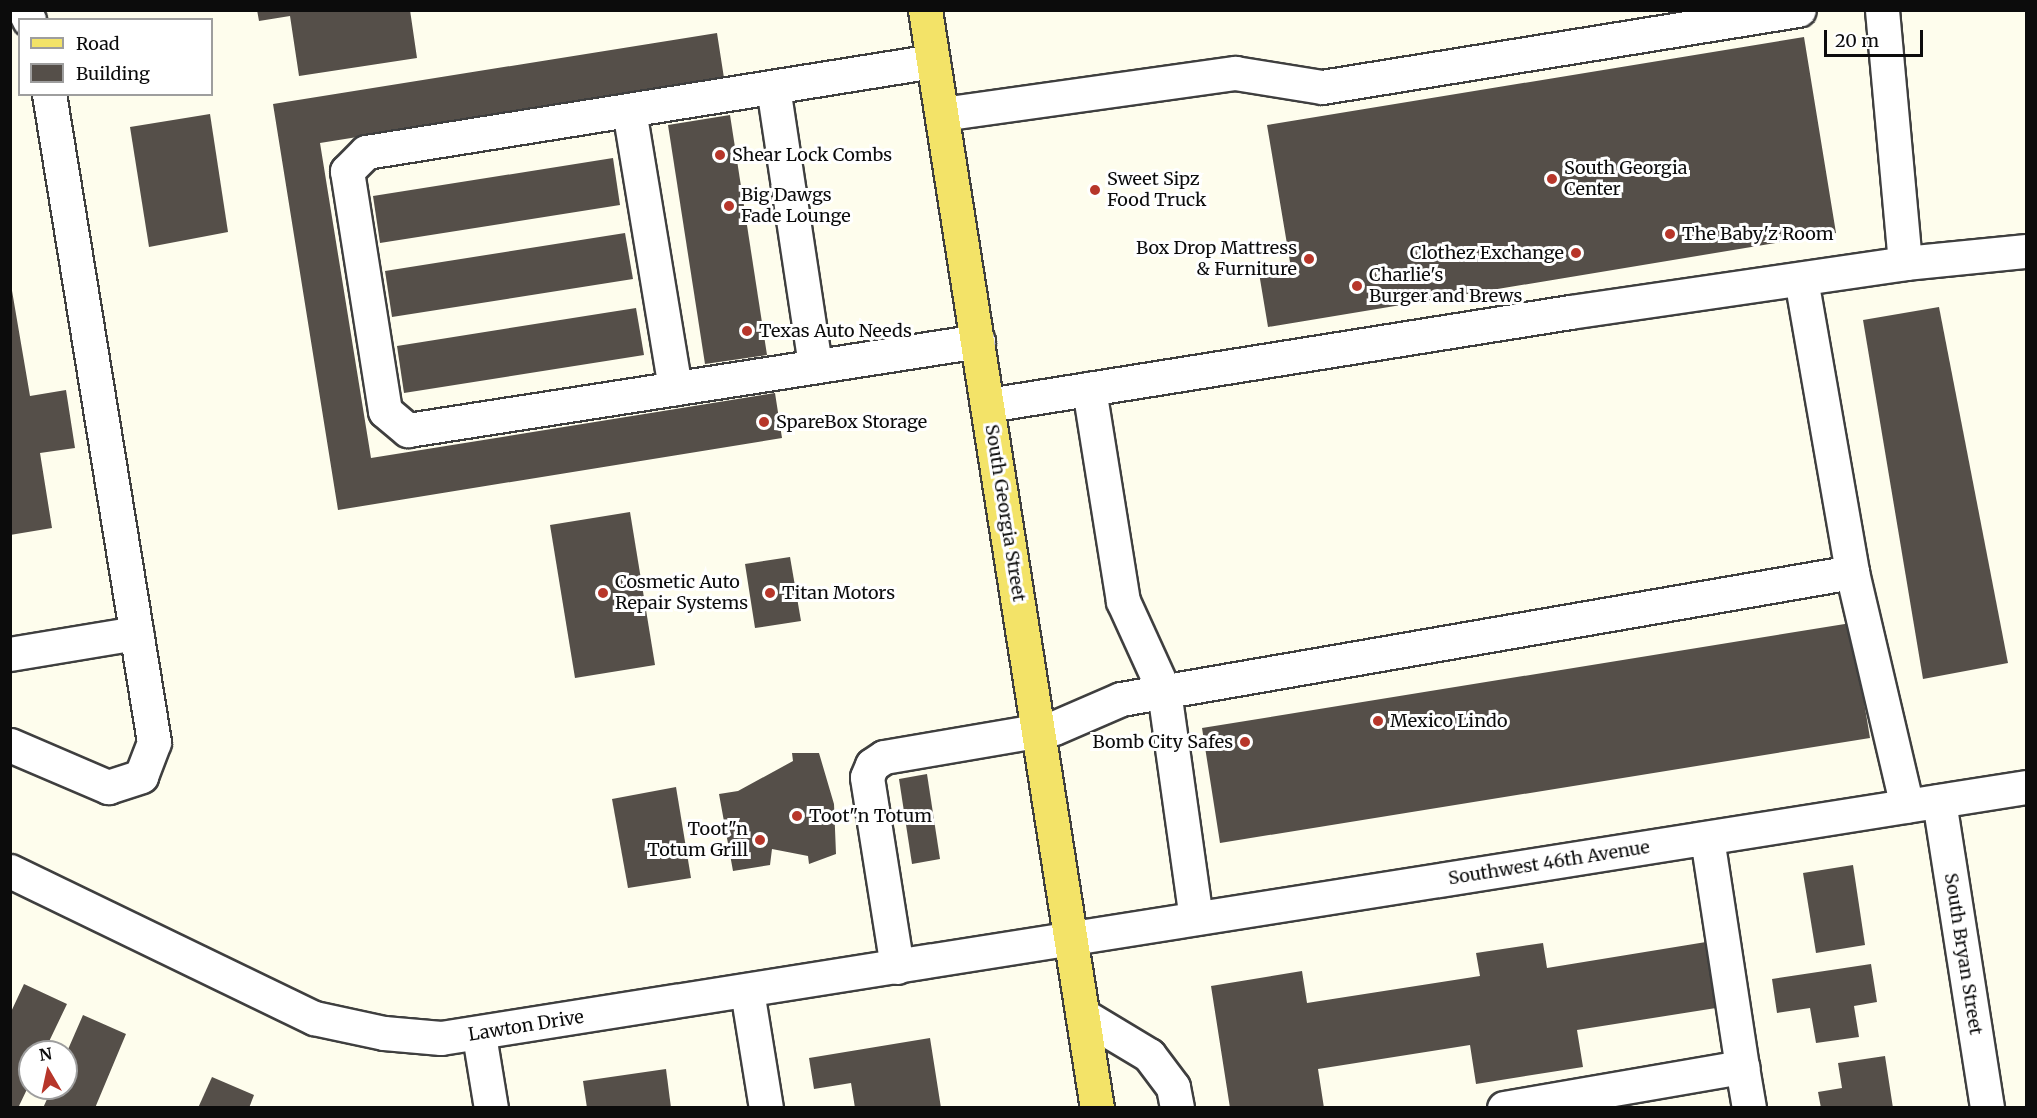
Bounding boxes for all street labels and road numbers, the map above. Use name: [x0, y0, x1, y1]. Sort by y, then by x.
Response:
street label: South Georgia Street: [980, 423, 1030, 603]
street label: Southwest 46th Avenue: [1447, 836, 1651, 890]
street label: South Bryan Street: [1940, 872, 1986, 1036]
street label: Lawton Drive: [467, 1006, 585, 1046]

